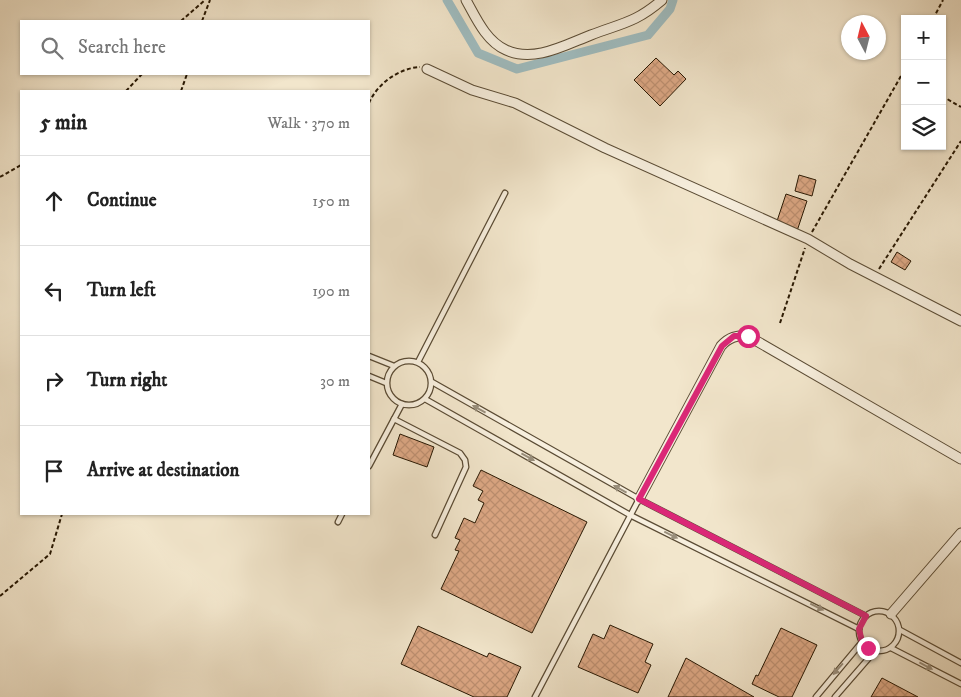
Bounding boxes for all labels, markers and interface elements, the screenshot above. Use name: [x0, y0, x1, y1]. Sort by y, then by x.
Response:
north arrow: [841, 15, 886, 60]
map controls: [901, 15, 946, 150]
button: +: [901, 15, 946, 60]
search box: [20, 20, 370, 75]
icon: search: [38, 34, 66, 62]
text: Search here: [78, 36, 166, 59]
button: −: [901, 60, 946, 105]
button: layers: [901, 105, 946, 150]
text: 5 min: [40, 110, 87, 136]
text: Walk · 370 m: [268, 113, 350, 133]
icon: ahead: [40, 187, 68, 215]
text: Continue: [87, 189, 157, 212]
text: 150 m: [312, 191, 350, 211]
icon: left: [40, 277, 68, 305]
text: Turn left: [87, 279, 156, 302]
text: 190 m: [312, 281, 350, 301]
route start: [737, 325, 760, 348]
icon: right: [40, 367, 68, 395]
text: Turn right: [87, 369, 167, 392]
text: 30 m: [320, 371, 350, 391]
one-way arrow: [471, 405, 486, 413]
one-way arrow: [522, 453, 535, 462]
icon: arrive: [40, 457, 68, 485]
text: Arrive at destination: [87, 459, 239, 482]
one-way arrow: [614, 484, 627, 493]
one-way arrow: [664, 531, 678, 539]
one-way arrow: [809, 603, 824, 612]
route end: [857, 637, 880, 660]
one-way arrow: [833, 662, 844, 675]
one-way arrow: [919, 662, 933, 670]

